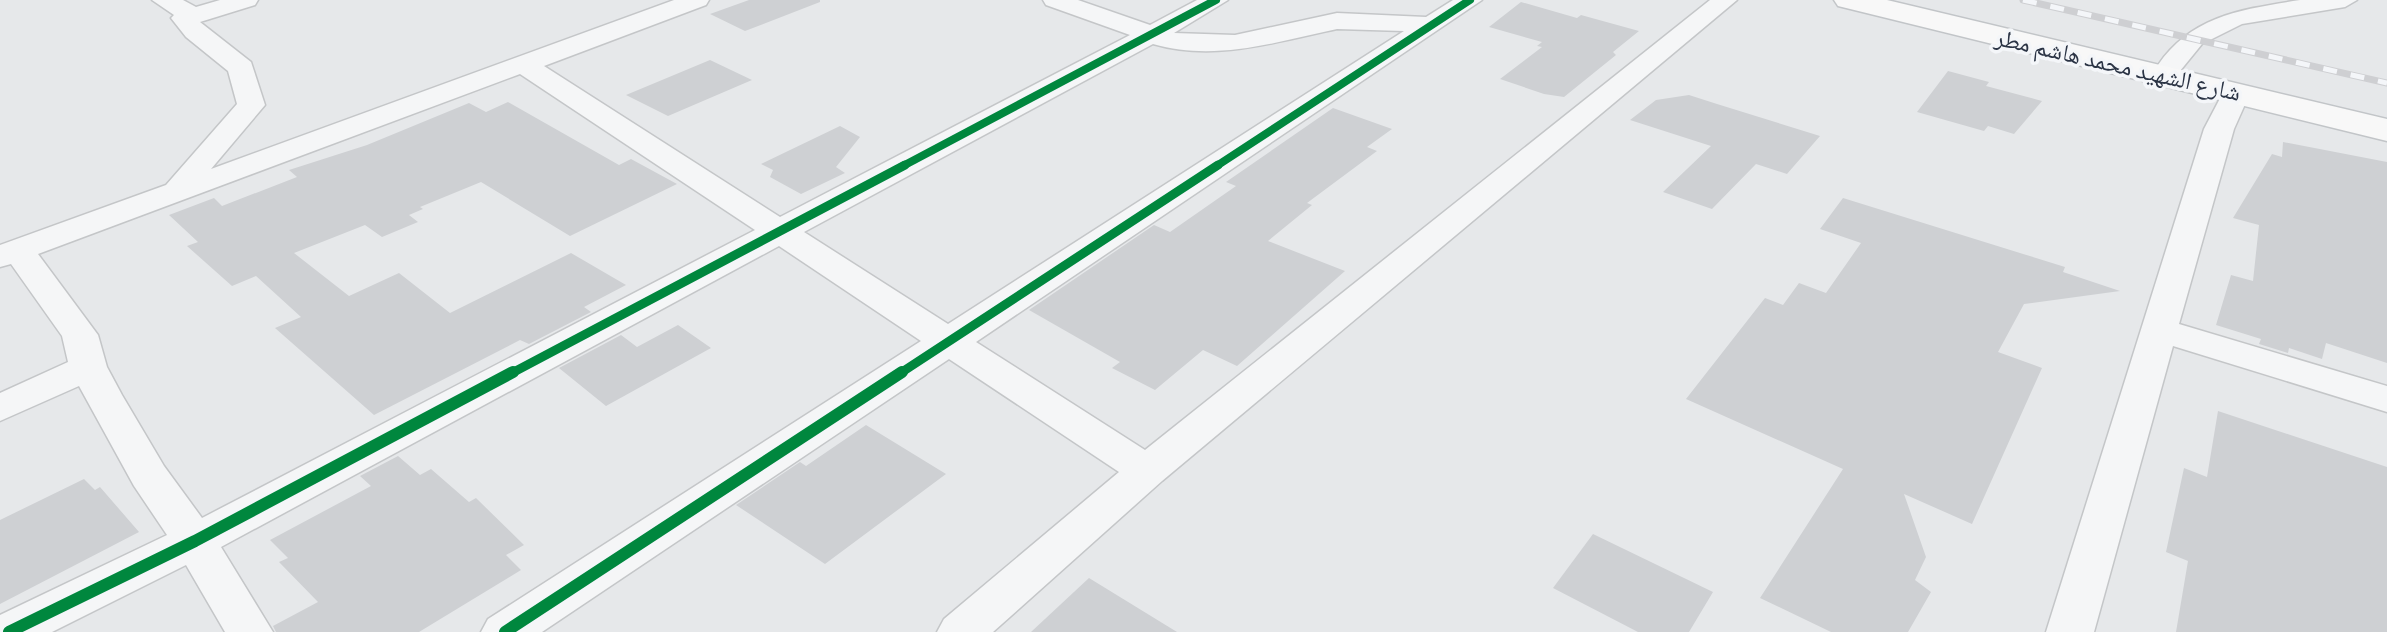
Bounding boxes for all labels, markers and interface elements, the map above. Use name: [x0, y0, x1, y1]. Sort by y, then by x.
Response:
street label: شارع الشهيد محمد هاشم مطر: [1991, 21, 2244, 109]

